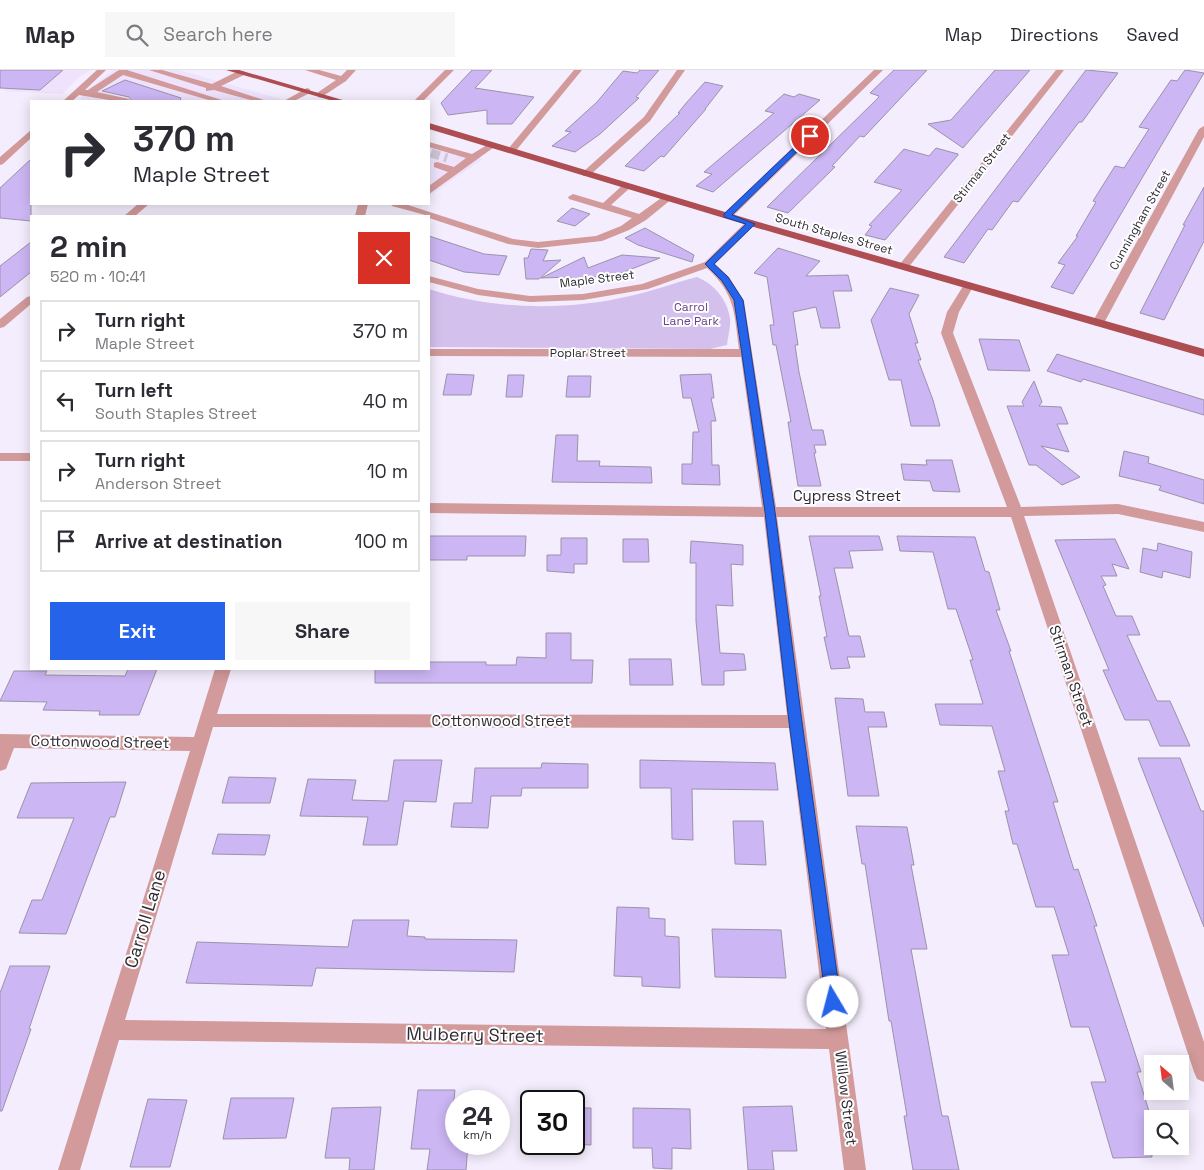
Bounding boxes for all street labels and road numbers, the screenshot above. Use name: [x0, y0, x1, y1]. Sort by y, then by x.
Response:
street label: Stirman Street: [950, 130, 1014, 206]
street label: Cunningham Street: [1106, 167, 1174, 273]
street label: South Staples Street: [773, 210, 895, 258]
street label: Maple Street: [559, 267, 635, 291]
street label: Poplar Street: [550, 345, 626, 361]
street label: Cypress Street: [793, 486, 901, 505]
street label: Stirman Street: [1045, 623, 1098, 729]
street label: Cottonwood Street: [432, 711, 570, 730]
street label: Cottonwood Street: [30, 731, 170, 752]
street label: Carroll Lane: [119, 867, 170, 971]
street label: Mulberry Street: [406, 1022, 544, 1047]
street label: Willow Street: [831, 1050, 862, 1146]

